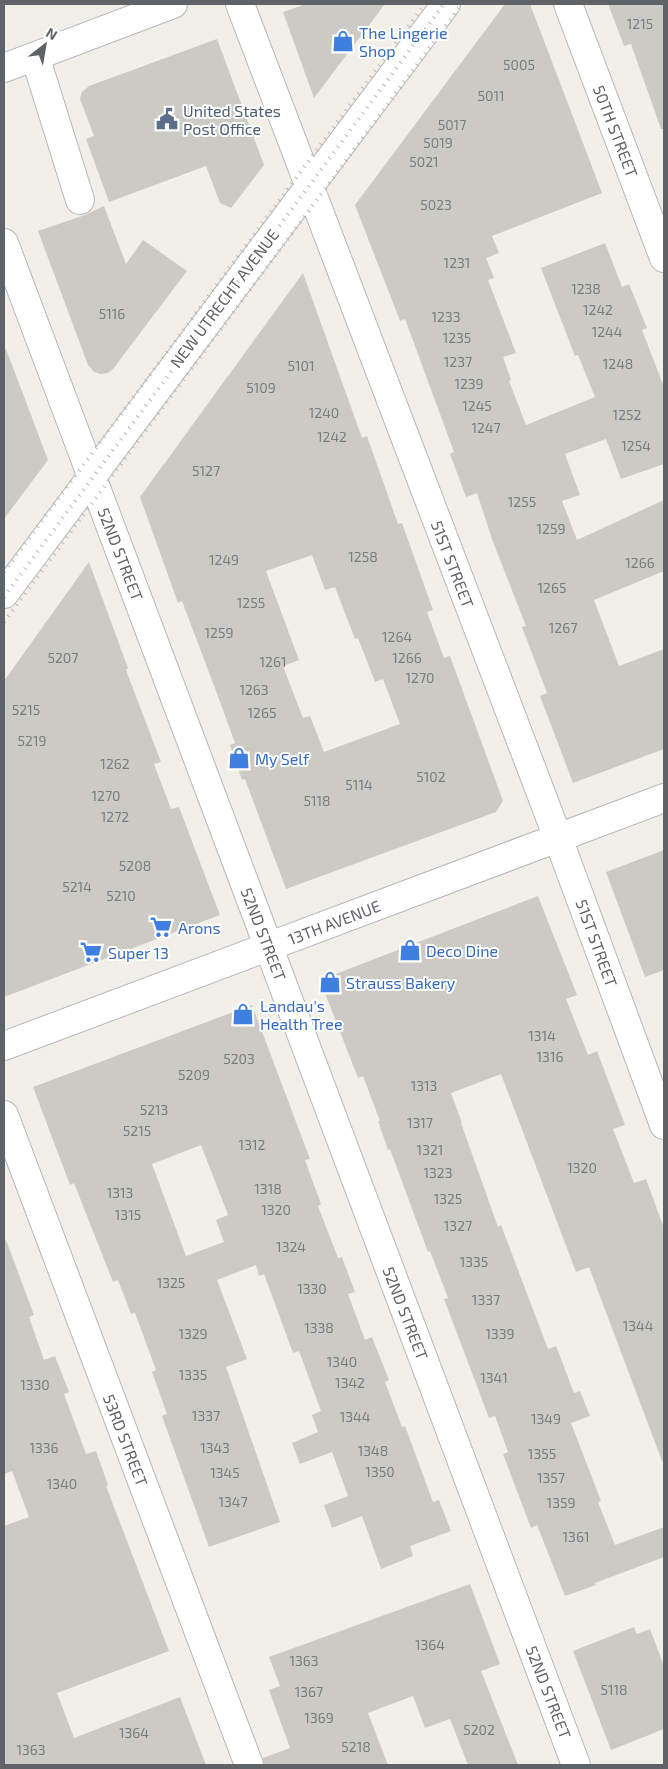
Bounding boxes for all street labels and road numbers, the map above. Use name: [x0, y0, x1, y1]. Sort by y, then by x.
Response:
street label: 50TH STREET: [590, 82, 642, 180]
street label: NEW UTRECHT AVENUE: [166, 225, 282, 371]
street label: 52ND STREET: [94, 505, 148, 603]
street label: 51ST STREET: [428, 518, 478, 610]
street label: 52ND STREET: [237, 885, 291, 983]
street label: 13TH AVENUE: [285, 896, 383, 948]
street label: 51ST STREET: [572, 897, 622, 989]
street label: 52ND STREET: [379, 1264, 433, 1362]
street label: 53RD STREET: [100, 1391, 152, 1489]
street label: 52ND STREET: [522, 1643, 576, 1741]

